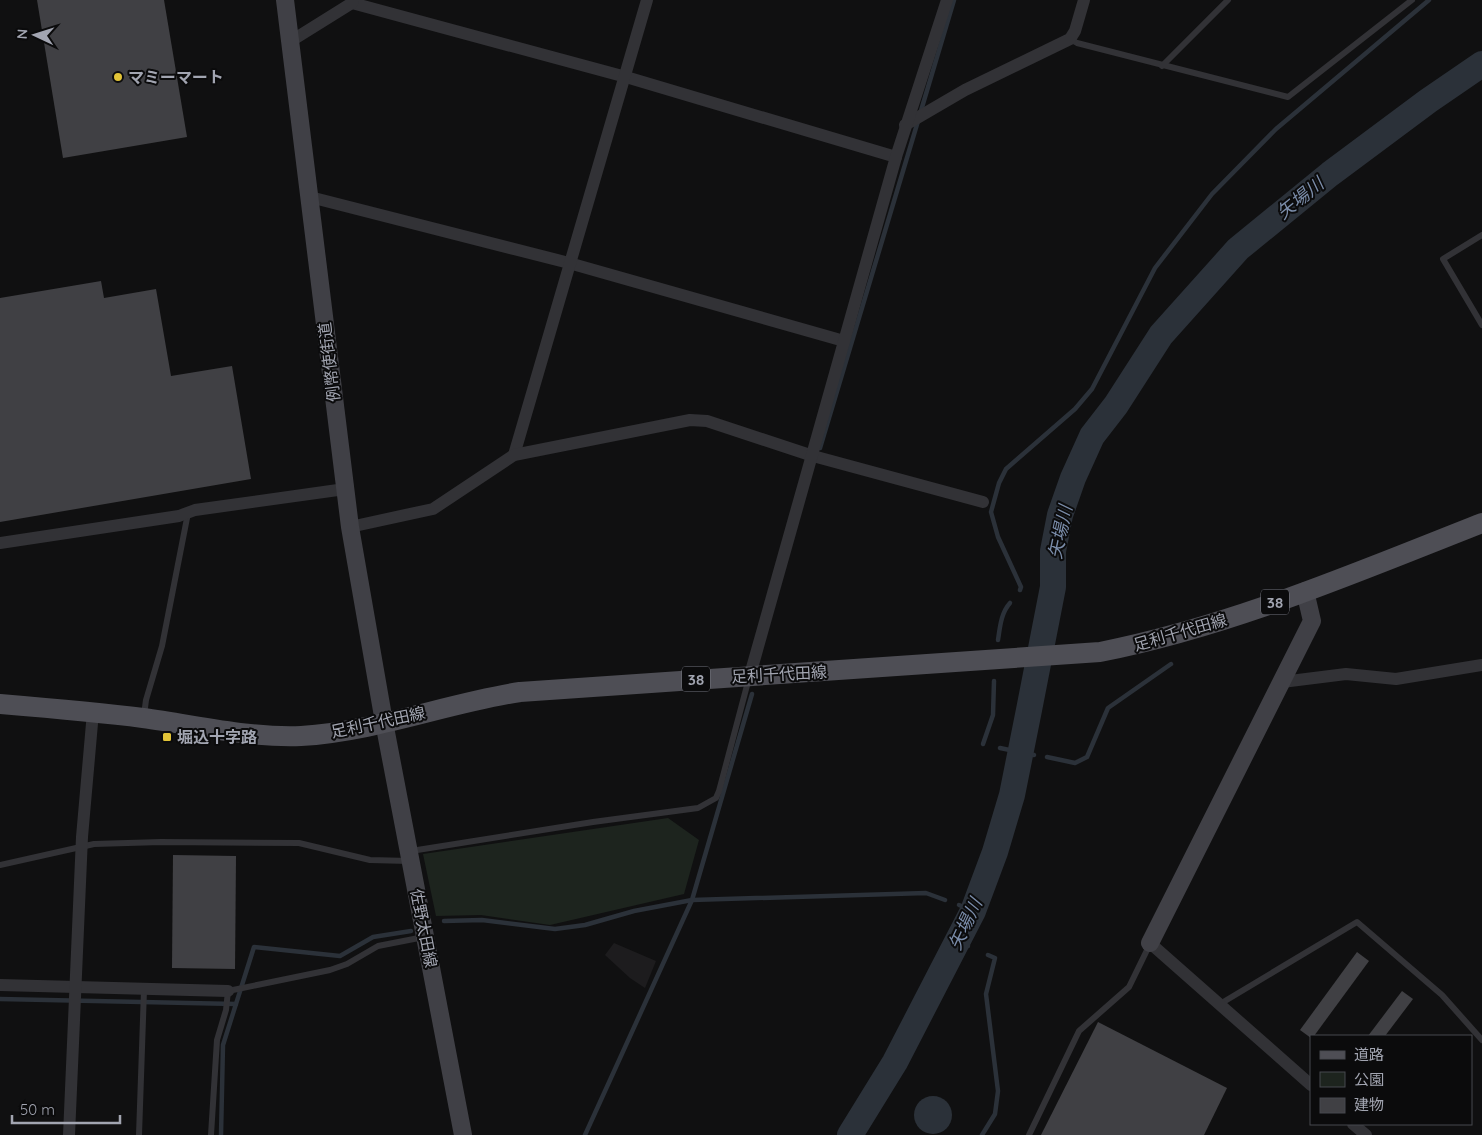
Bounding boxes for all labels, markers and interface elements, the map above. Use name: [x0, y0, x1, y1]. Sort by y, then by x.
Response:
north arrow: [10, 10, 60, 60]
text: N: [13, 28, 31, 40]
place label: マミーマート: [128, 67, 224, 87]
marker: マミーマート: [112, 71, 124, 83]
water label: 矢場川: [1272, 171, 1330, 224]
street label: 例幣使街道: [314, 321, 344, 403]
water label: 矢場川: [1043, 501, 1077, 561]
road number: 38: [1261, 590, 1289, 614]
street label: 足利千代田線: [1131, 609, 1229, 655]
street label: 足利千代田線: [731, 662, 827, 686]
road number: 38: [682, 666, 710, 692]
street label: 足利千代田線: [329, 702, 427, 742]
place label: 堀込十字路: [177, 727, 257, 747]
marker: 堀込十字路: [161, 731, 173, 743]
street label: 佐野太田線: [407, 887, 441, 969]
water label: 矢場川: [943, 893, 988, 953]
legend: [1310, 1035, 1472, 1125]
text: 道路: [1354, 1045, 1384, 1064]
text: 公園: [1354, 1070, 1384, 1089]
scale bar: [12, 1092, 120, 1124]
text: 建物: [1354, 1095, 1384, 1114]
text: 50 m: [20, 1100, 55, 1119]

